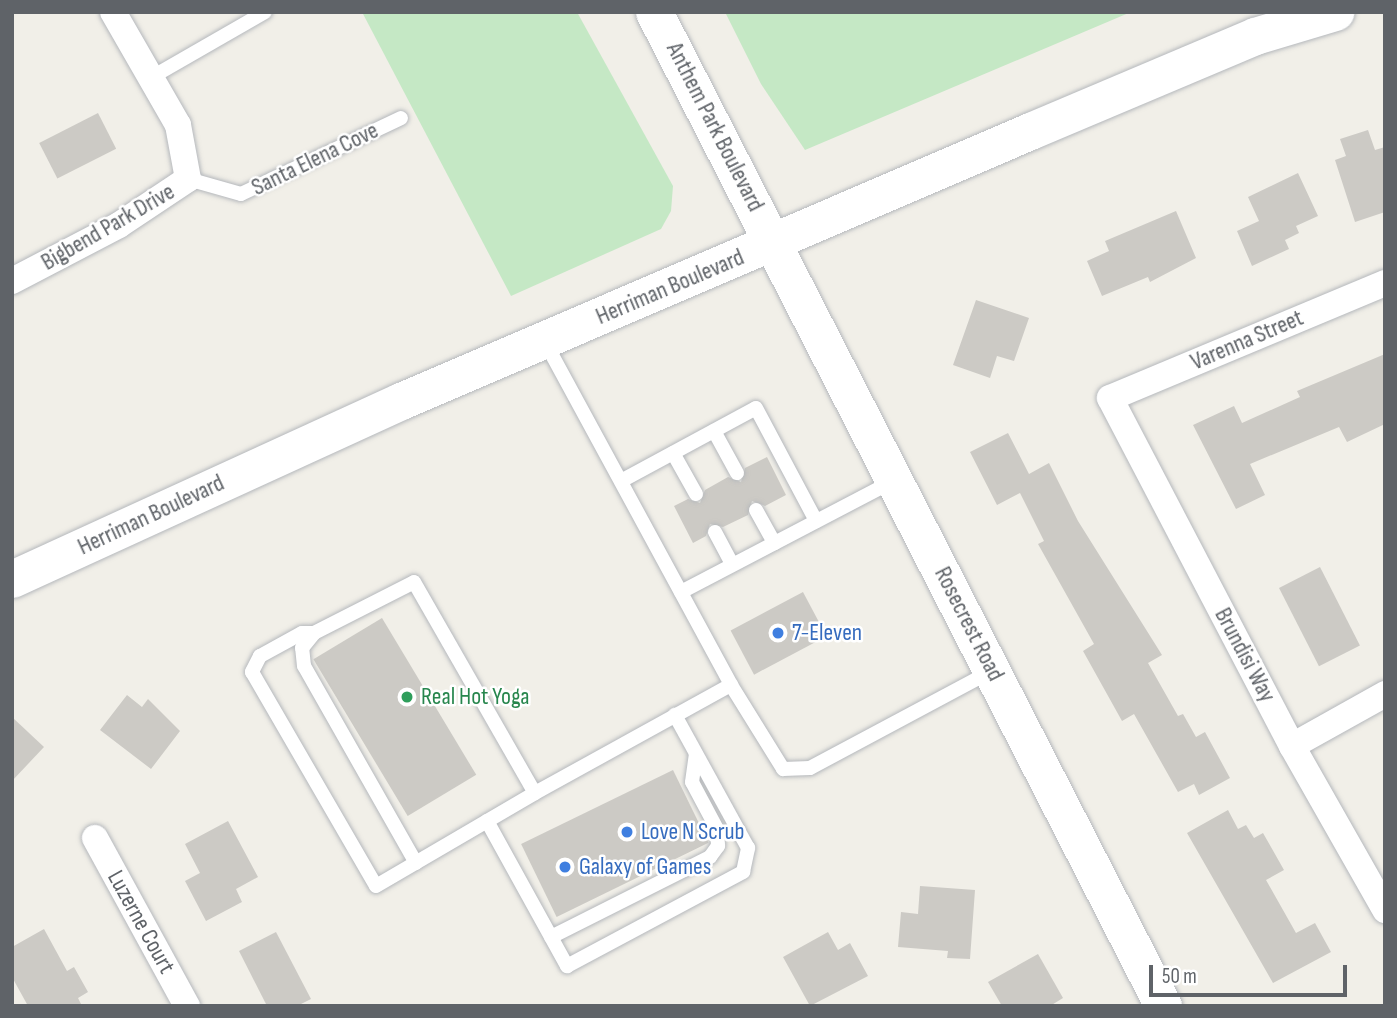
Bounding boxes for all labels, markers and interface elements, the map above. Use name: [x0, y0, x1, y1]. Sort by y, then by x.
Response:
street label: Anthem Park Boulevard: [660, 38, 770, 216]
street label: Santa Elena Cove: [247, 116, 383, 202]
street label: Bigbend Park Drive: [36, 177, 180, 277]
street label: Herriman Boulevard: [592, 243, 748, 331]
street label: Varenna Street: [1186, 303, 1308, 377]
street label: Herriman Boulevard: [73, 469, 229, 561]
street label: Rosecrest Road: [928, 562, 1010, 686]
street label: Brundisi Way: [1208, 603, 1282, 707]
place label: 7-Eleven: [792, 619, 862, 647]
marker: 7-Eleven: [770, 625, 786, 641]
place label: Real Hot Yoga: [421, 683, 529, 711]
marker: Real Hot Yoga: [399, 689, 415, 705]
place label: Love N Scrub: [641, 818, 745, 846]
marker: Love N Scrub: [619, 824, 635, 840]
place label: Galaxy of Games: [579, 853, 711, 881]
marker: Galaxy of Games: [557, 859, 573, 875]
street label: Luzerne Court: [101, 865, 181, 979]
scale bar: [1152, 951, 1350, 995]
text: 50 m: [1162, 964, 1197, 989]

